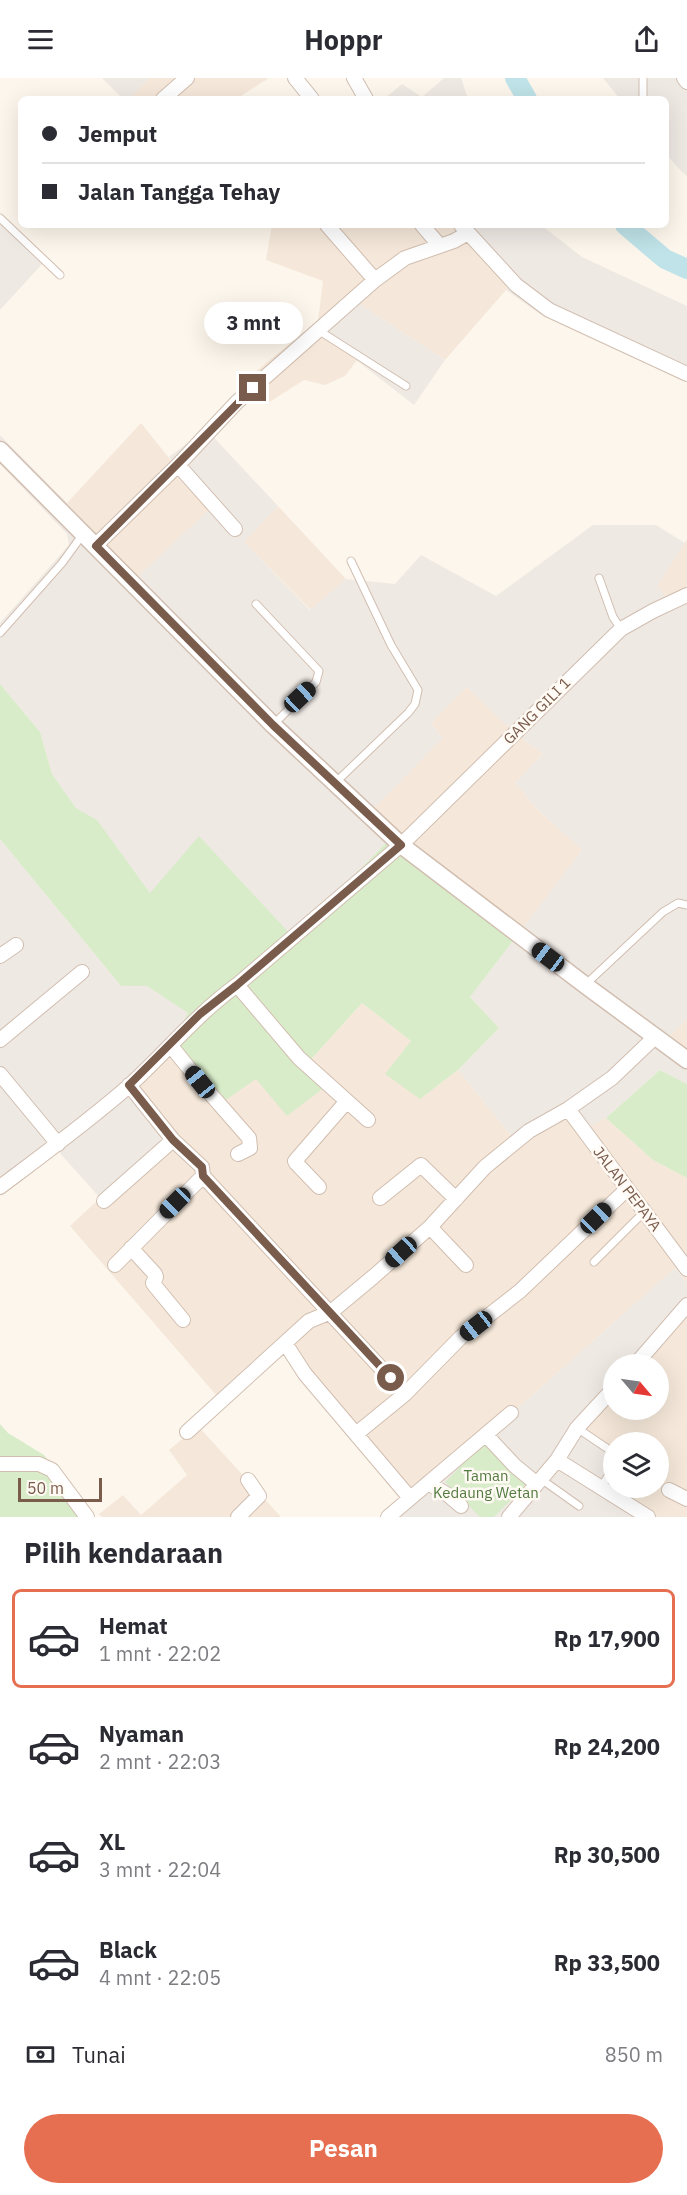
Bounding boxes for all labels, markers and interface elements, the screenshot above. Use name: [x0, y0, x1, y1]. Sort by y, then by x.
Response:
text: Hoppr: [304, 22, 383, 57]
icon: menu: [24, 23, 57, 56]
icon: share: [630, 23, 663, 56]
text: Jemput: [78, 119, 157, 148]
text: Jalan Tangga Tehay: [78, 177, 280, 206]
callout: 3 mnt: [204, 301, 302, 343]
text: 3 mnt: [226, 309, 281, 336]
route end: [239, 374, 266, 401]
street label: GANG GILI 1: [499, 673, 574, 748]
car: [281, 678, 319, 716]
car: [528, 939, 568, 975]
car: [182, 1062, 218, 1102]
street label: JALAN PEPAYA: [589, 1142, 666, 1235]
car: [156, 1184, 194, 1222]
car: [577, 1199, 615, 1237]
car: [382, 1233, 420, 1271]
car: [456, 1308, 496, 1344]
north arrow: [603, 1354, 669, 1420]
map controls: [603, 1354, 669, 1498]
route start: [377, 1364, 404, 1391]
button: layers: [603, 1432, 669, 1498]
park label: Taman Kedaung Wetan: [433, 1466, 539, 1502]
scale bar: [18, 1475, 102, 1502]
text: 50 m: [27, 1478, 64, 1498]
text: Pilih kendaraan: [24, 1535, 223, 1570]
text: Hemat: [99, 1611, 168, 1640]
icon: car: [27, 1612, 81, 1666]
text: Rp 17,900: [554, 1624, 660, 1653]
text: 1 mnt · 22:02: [99, 1640, 221, 1667]
text: Nyaman: [99, 1719, 184, 1748]
icon: car: [27, 1720, 81, 1774]
text: Rp 24,200: [554, 1732, 660, 1761]
text: 2 mnt · 22:03: [99, 1748, 221, 1775]
text: XL: [99, 1827, 125, 1856]
icon: car: [27, 1828, 81, 1882]
text: Rp 30,500: [554, 1840, 660, 1869]
text: 3 mnt · 22:04: [99, 1856, 221, 1883]
text: Black: [99, 1935, 157, 1964]
icon: car: [27, 1936, 81, 1990]
text: Rp 33,500: [554, 1948, 660, 1977]
text: 4 mnt · 22:05: [99, 1964, 221, 1991]
icon: cash: [24, 2038, 57, 2071]
text: Tunai: [72, 2040, 126, 2069]
text: 850 m: [605, 2041, 663, 2068]
button: Pesan: [24, 2114, 663, 2183]

